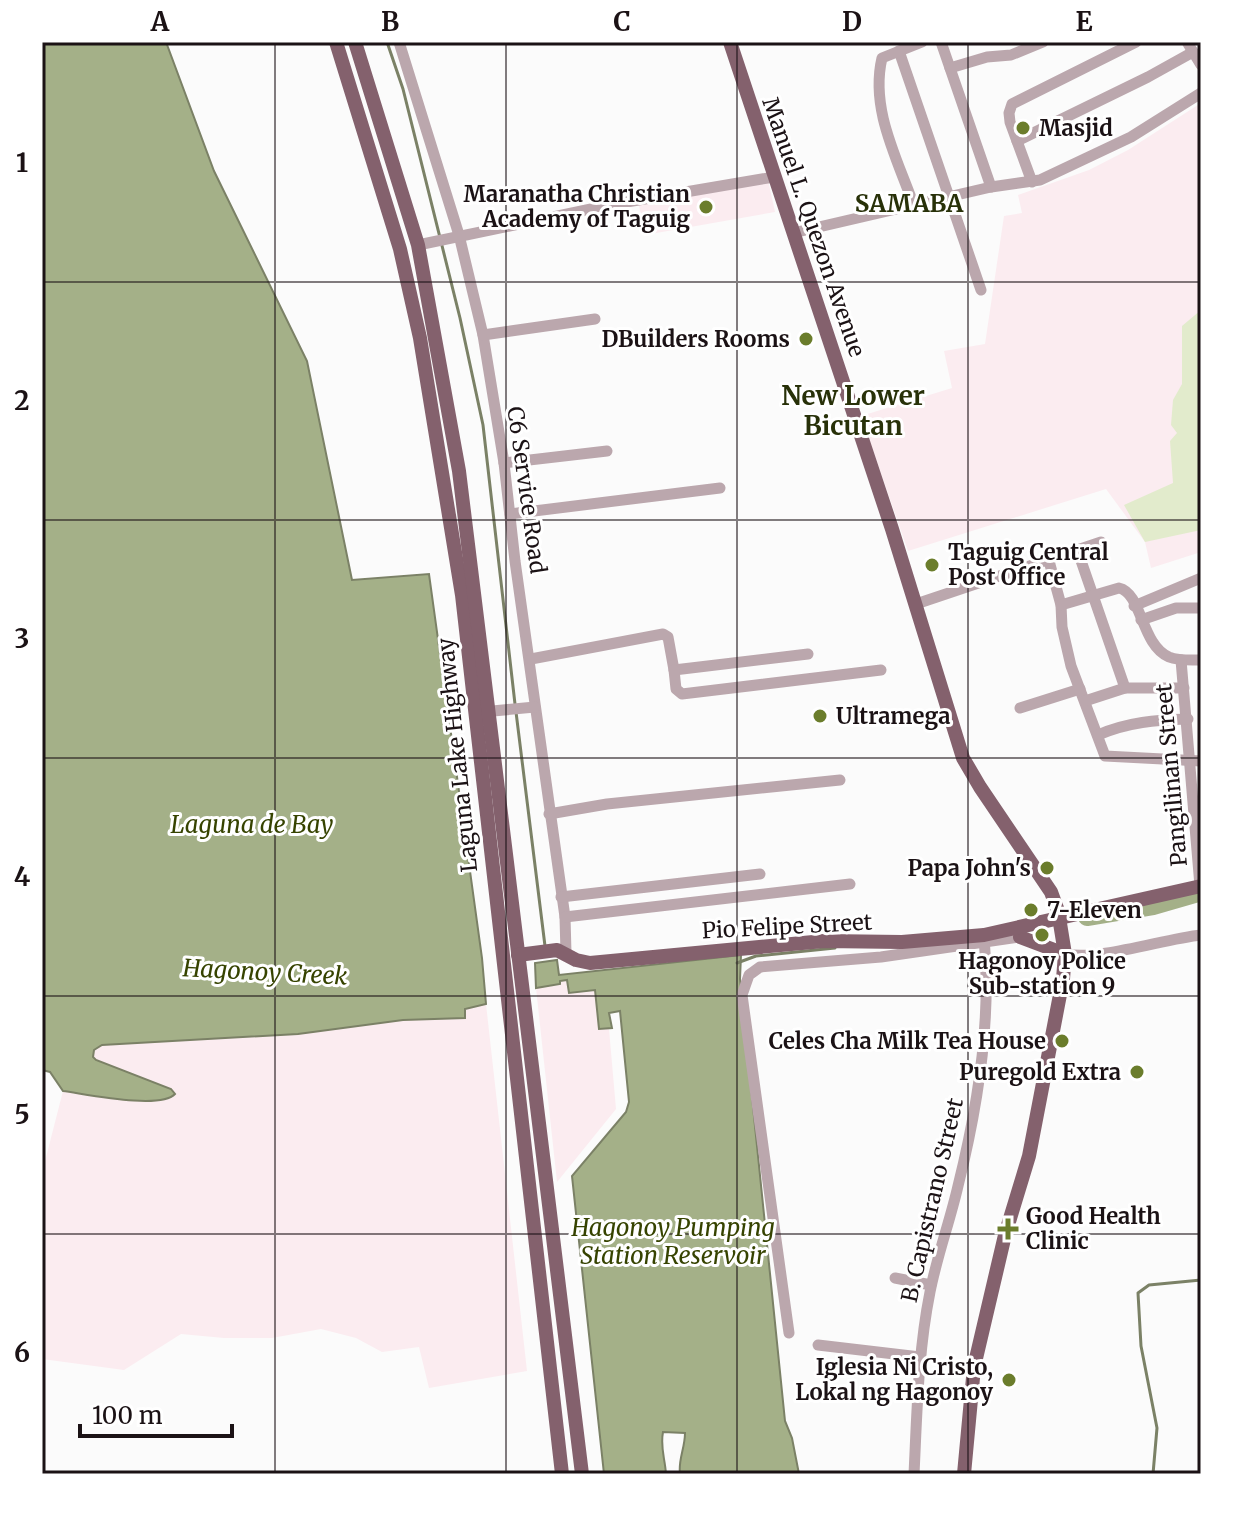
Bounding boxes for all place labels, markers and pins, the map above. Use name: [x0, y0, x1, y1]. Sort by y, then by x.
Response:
place label: Masjid: [1039, 114, 1113, 142]
marker: Masjid: [1014, 119, 1032, 137]
place label: Maranatha Christian Academy of Taguig: [464, 180, 690, 233]
marker: Maranatha Christian Academy of Taguig: [697, 198, 715, 216]
place label: DBuilders Rooms: [602, 325, 790, 353]
marker: DBuilders Rooms: [797, 330, 815, 348]
place label: Taguig Central Post Office: [948, 538, 1109, 591]
marker: Taguig Central Post Office: [923, 556, 941, 574]
place label: Ultramega: [836, 702, 950, 730]
marker: Ultramega: [811, 707, 829, 725]
place label: Papa John's: [907, 854, 1031, 882]
marker: Papa John's: [1038, 859, 1056, 877]
place label: 7-Eleven: [1047, 896, 1142, 924]
marker: 7-Eleven: [1022, 901, 1040, 919]
marker: Hagonoy Police Sub-station 9: [1033, 926, 1051, 944]
place label: Hagonoy Police Sub-station 9: [958, 947, 1126, 1000]
place label: Celes Cha Milk Tea House: [769, 1027, 1046, 1055]
marker: Celes Cha Milk Tea House: [1053, 1032, 1071, 1050]
place label: Puregold Extra: [959, 1058, 1121, 1086]
marker: Puregold Extra: [1128, 1063, 1146, 1081]
place label: Good Health Clinic: [1026, 1202, 1161, 1255]
marker: Good Health Clinic: [997, 1218, 1019, 1240]
place label: Iglesia Ni Cristo, Lokal ng Hagonoy: [795, 1353, 994, 1406]
marker: Iglesia Ni Cristo, Lokal ng Hagonoy: [1000, 1371, 1018, 1389]

